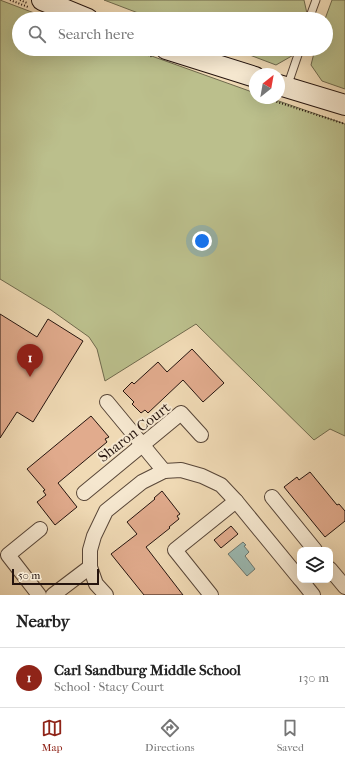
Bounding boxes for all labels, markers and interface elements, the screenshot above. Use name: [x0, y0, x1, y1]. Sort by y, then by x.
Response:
search box: [12, 12, 333, 56]
icon: search: [26, 23, 48, 45]
text: Search here: [58, 25, 134, 43]
north arrow: [249, 68, 285, 104]
your location: [192, 231, 212, 251]
pin: 1: [17, 344, 43, 377]
street label: Sharon Court: [94, 398, 174, 466]
map controls: [297, 547, 333, 583]
button: layers: [297, 547, 333, 583]
scale bar: [12, 567, 99, 586]
text: 50 m: [18, 569, 40, 582]
text: Nearby: [16, 611, 70, 631]
text: Carl Sandburg Middle School: [54, 661, 241, 679]
text: 1: [27, 670, 31, 685]
text: 130 m: [298, 670, 329, 685]
text: School · Stacy Court: [54, 679, 164, 694]
tab: Map: [41, 717, 63, 754]
tab: Directions: [145, 717, 195, 754]
tab: Saved: [277, 717, 304, 754]

